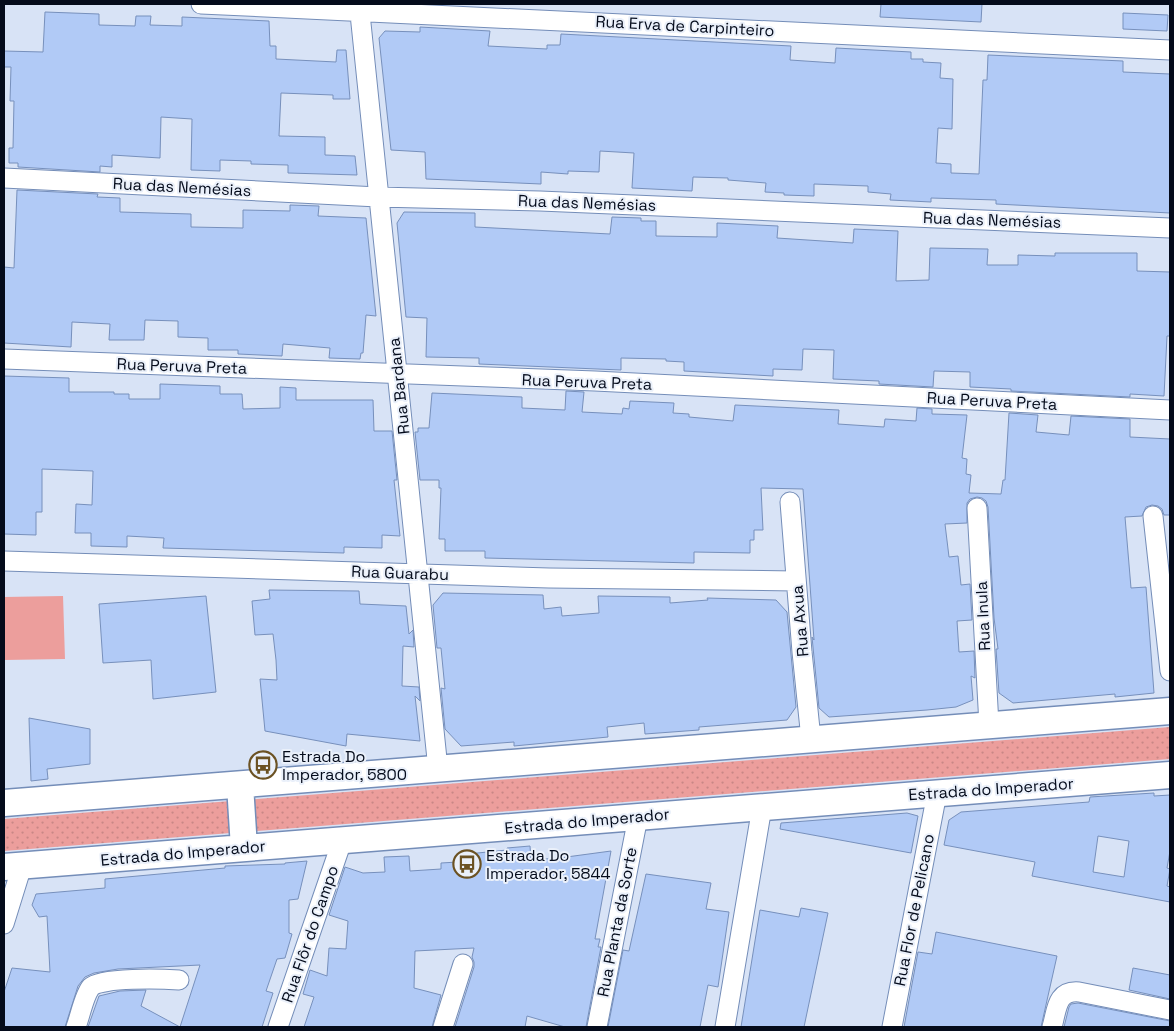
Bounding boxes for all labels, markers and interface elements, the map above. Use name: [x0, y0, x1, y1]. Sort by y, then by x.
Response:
street label: Rua Erva de Carpinteiro: [595, 11, 775, 41]
street label: Rua das Nemésias: [112, 173, 252, 201]
street label: Rua das Nemésias: [517, 190, 657, 216]
street label: Rua das Nemésias: [922, 207, 1062, 233]
street label: Rua Bardana: [383, 337, 415, 435]
street label: Rua Peruva Preta: [116, 353, 248, 379]
street label: Rua Peruva Preta: [521, 369, 653, 395]
street label: Rua Peruva Preta: [926, 387, 1058, 415]
street label: Rua Guarabu: [351, 561, 449, 585]
street label: Rua Inula: [971, 581, 995, 651]
street label: Rua Axua: [786, 584, 814, 658]
place label: Estrada Do Imperador, 5800: [282, 746, 407, 785]
bus stop icon: Estrada Do Imperador, 5800: [248, 750, 278, 780]
street label: Estrada do Imperador: [908, 773, 1074, 805]
street label: Estrada do Imperador: [504, 803, 670, 839]
street label: Rua Flor de Pelicano: [889, 832, 939, 988]
street label: Estrada do Imperador: [100, 835, 266, 871]
place label: Estrada Do Imperador, 5844: [486, 845, 611, 884]
street label: Rua Planta da Sorte: [592, 845, 642, 999]
bus stop icon: Estrada Do Imperador, 5844: [452, 849, 482, 879]
street label: Rua Flôr do Campo: [277, 863, 343, 1005]

